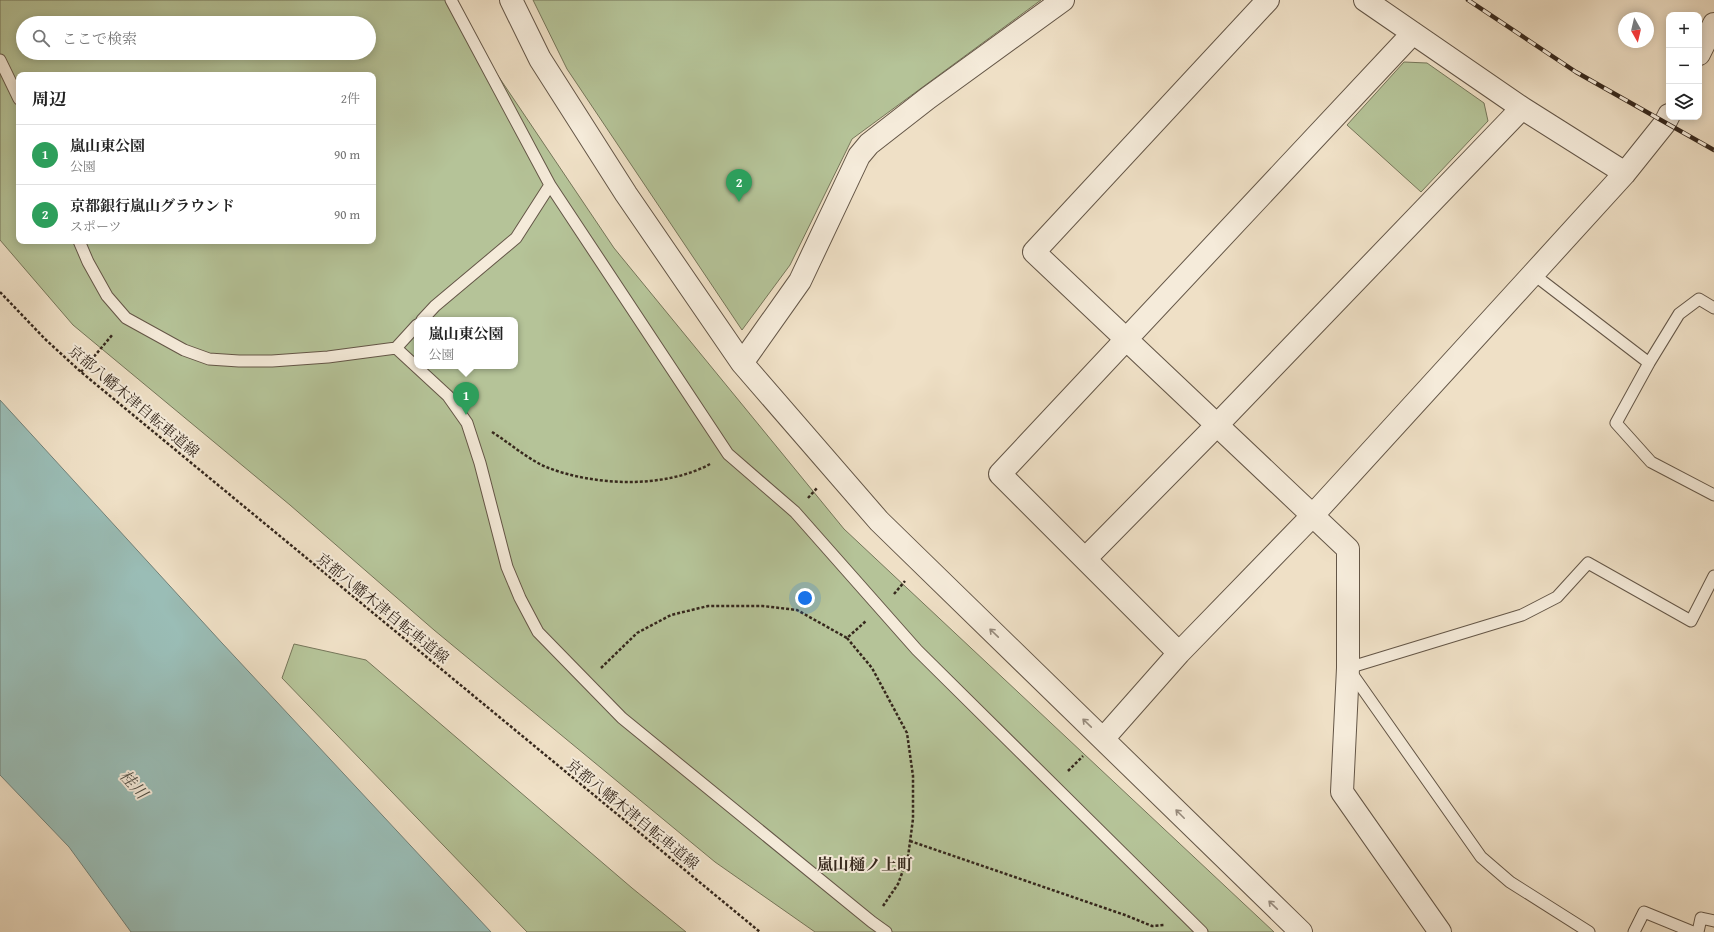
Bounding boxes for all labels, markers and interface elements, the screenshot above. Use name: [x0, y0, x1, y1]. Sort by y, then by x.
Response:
north arrow: [1618, 12, 1654, 48]
map controls: [1666, 12, 1702, 120]
button: +: [1666, 12, 1702, 48]
search box: [16, 16, 376, 60]
icon: search: [30, 27, 52, 49]
text: ここで検索: [62, 28, 137, 49]
button: −: [1666, 48, 1702, 84]
button: layers: [1666, 84, 1702, 120]
text: 周辺: [32, 86, 66, 111]
text: 2件: [341, 89, 360, 108]
text: 嵐山東公園: [70, 135, 145, 156]
text: 1: [42, 145, 48, 164]
text: 90 m: [334, 145, 360, 164]
text: 公園: [70, 157, 96, 176]
pin: 2: [726, 169, 752, 202]
text: 京都銀行嵐山グラウンド: [70, 195, 235, 216]
text: 2: [42, 205, 48, 224]
text: 90 m: [334, 205, 360, 224]
text: スポーツ: [70, 217, 121, 236]
popup: [414, 317, 518, 369]
text: 嵐山東公園: [428, 323, 504, 344]
street label: 京都八幡木津自転車道線: [64, 340, 204, 462]
text: 公園: [428, 345, 455, 364]
pin: 1: [453, 382, 479, 415]
street label: 京都八幡木津自転車道線: [312, 548, 454, 668]
your location: [795, 588, 815, 608]
one-way arrow: [989, 628, 999, 638]
one-way arrow: [1082, 718, 1092, 728]
street label: 京都八幡木津自転車道線: [562, 754, 704, 874]
water label: 桂川: [114, 764, 155, 805]
one-way arrow: [1175, 809, 1185, 819]
district label: 嵐山樋ノ上町: [817, 852, 913, 876]
one-way arrow: [1268, 900, 1278, 910]

